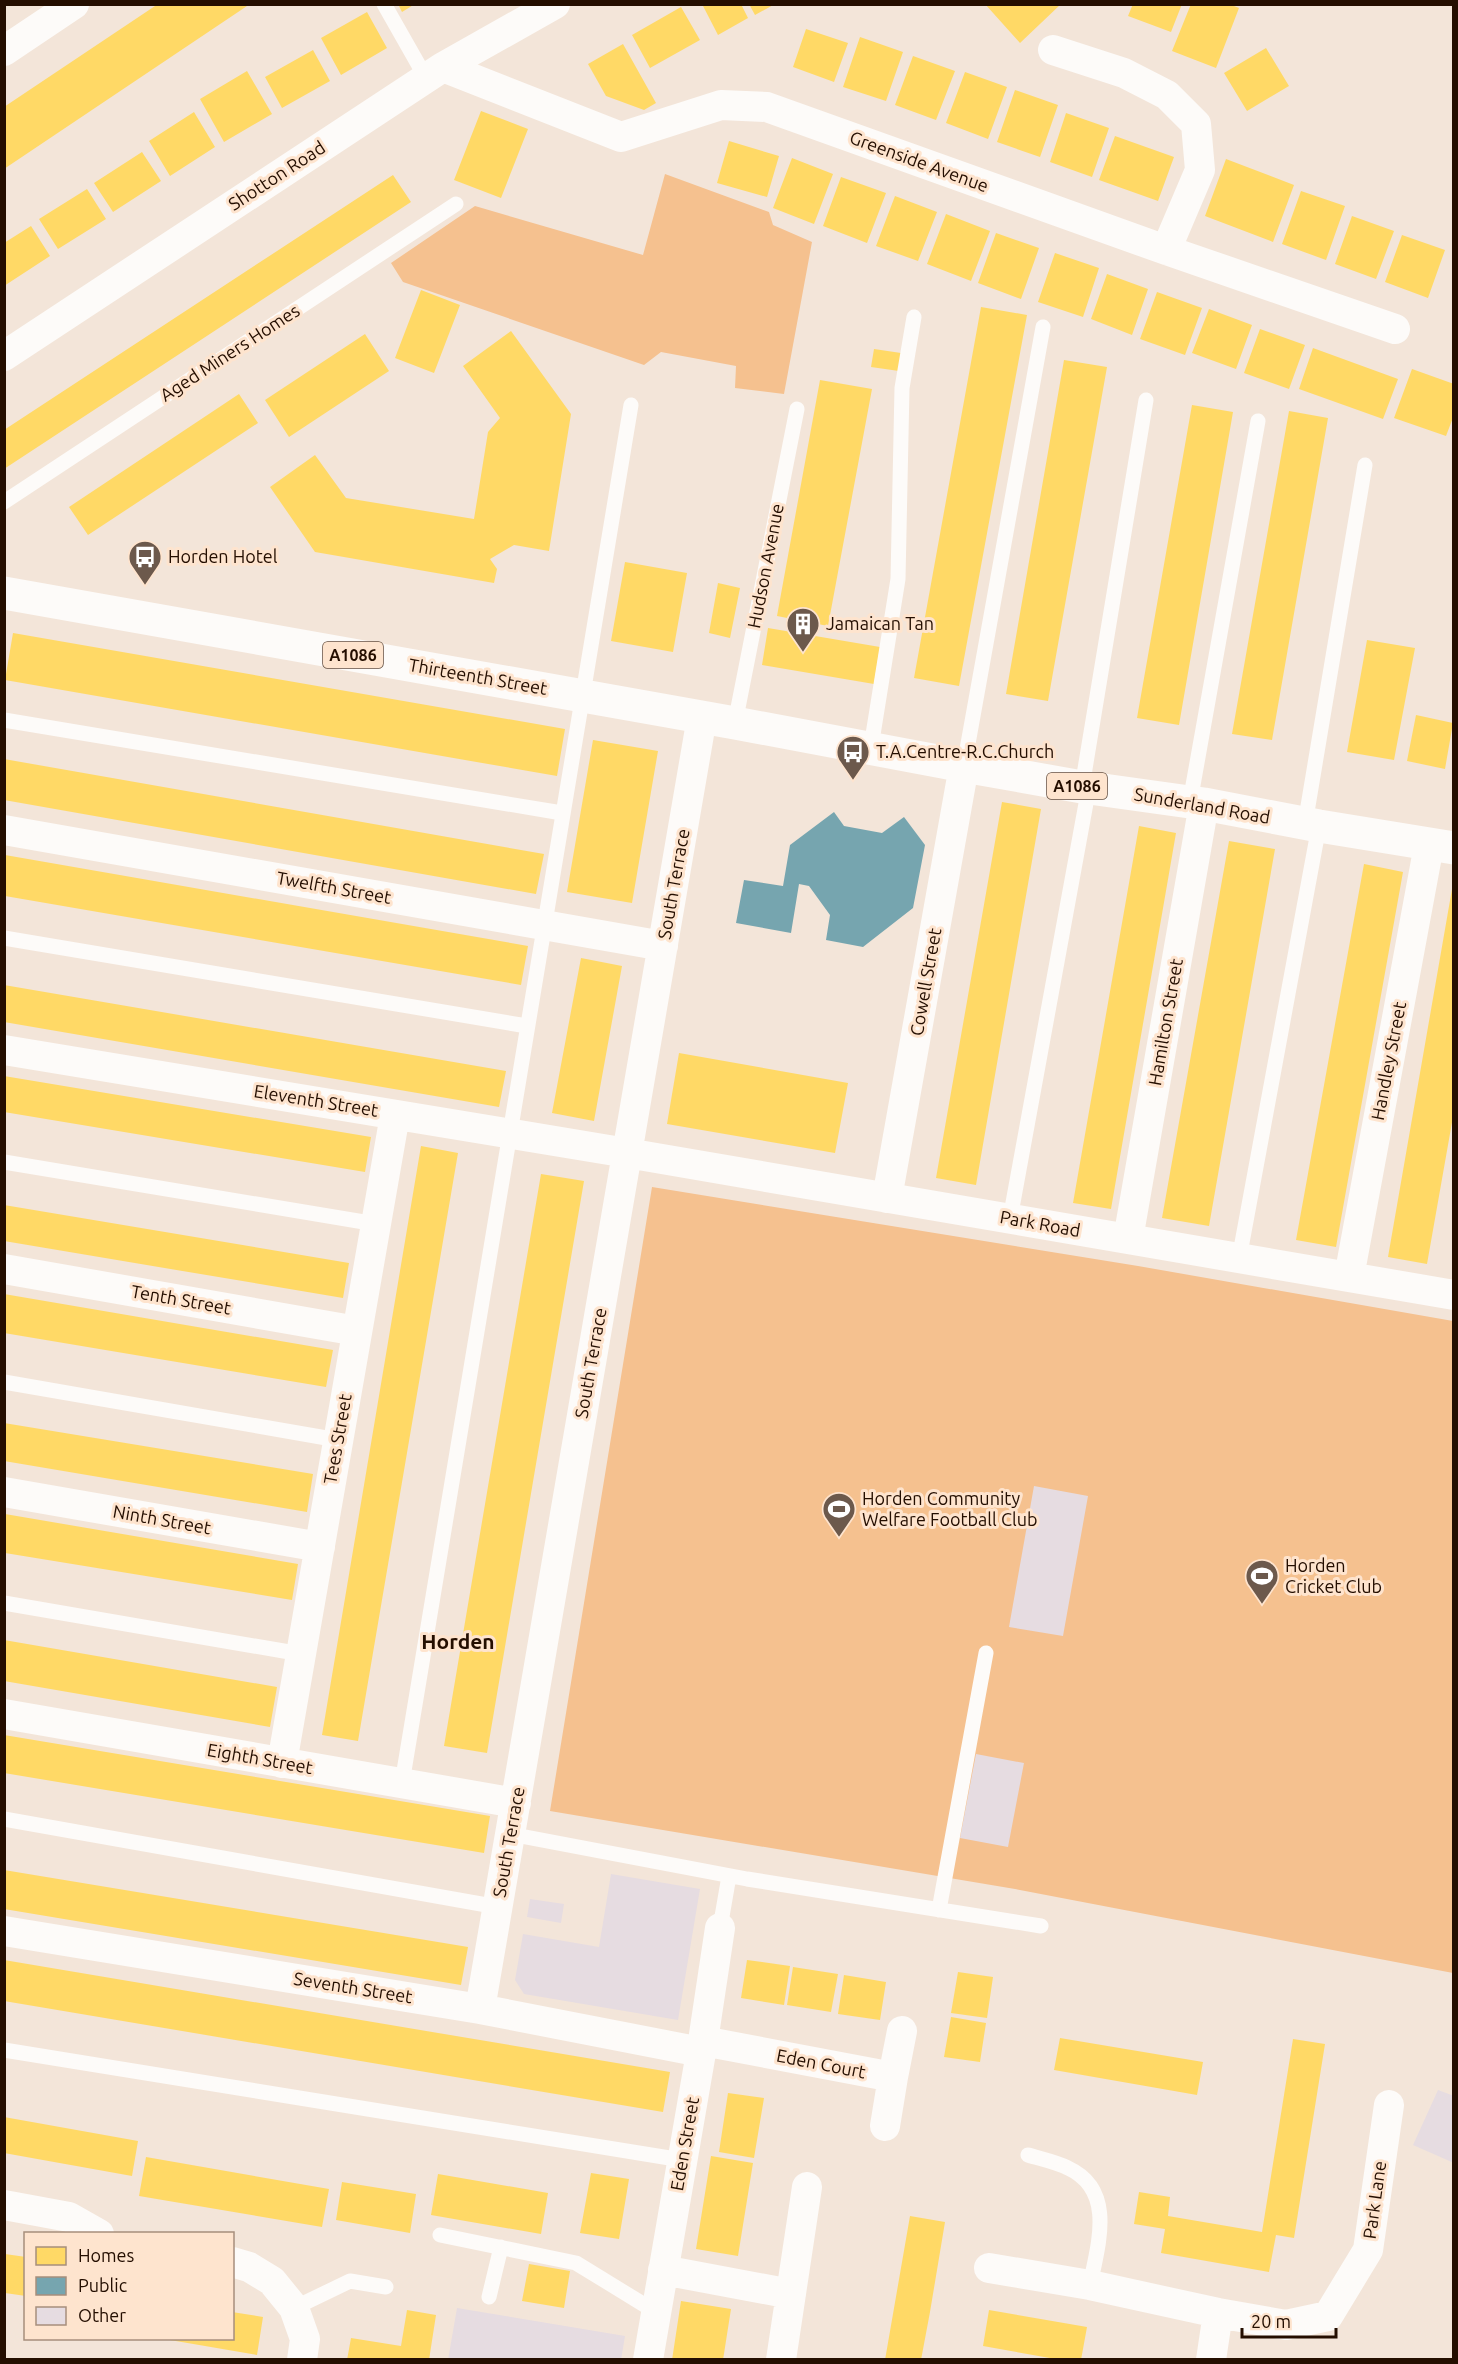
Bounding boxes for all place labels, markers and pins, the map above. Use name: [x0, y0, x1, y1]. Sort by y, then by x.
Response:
bus stop icon: Horden Hotel: [127, 539, 163, 586]
place label: Horden Hotel: [168, 546, 278, 566]
building icon: Jamaican Tan: [785, 606, 821, 653]
place label: Jamaican Tan: [826, 613, 934, 633]
bus stop icon: T.A.Centre-R.C.Church: [835, 734, 871, 781]
place label: T.A.Centre-R.C.Church: [876, 741, 1054, 761]
place label: Horden Community Welfare Football Club: [862, 1488, 1037, 1529]
sports icon: Horden Community Welfare Football Club: [821, 1491, 857, 1538]
place label: Horden Cricket Club: [1285, 1555, 1382, 1596]
sports icon: Horden Cricket Club: [1244, 1558, 1280, 1605]

